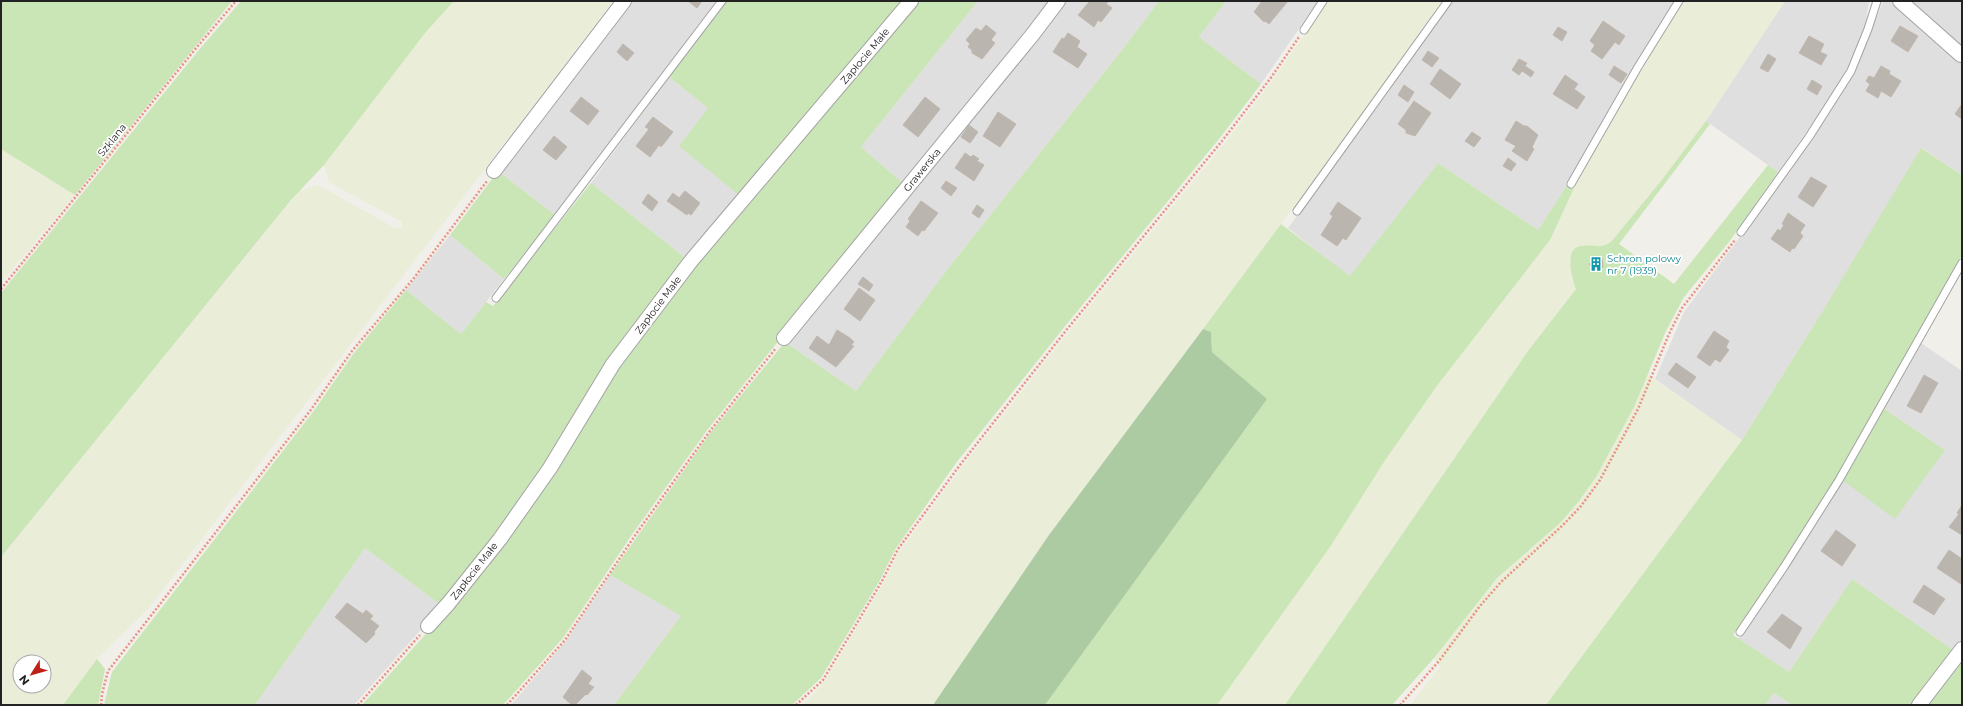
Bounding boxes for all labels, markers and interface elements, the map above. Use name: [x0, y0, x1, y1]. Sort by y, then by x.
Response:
street label: Zapłocie Małe: [838, 25, 892, 87]
street label: Szklana: [95, 121, 129, 159]
street label: Grawerska: [900, 146, 944, 194]
place label: Schron polowy nr 7 (1939): [1607, 252, 1682, 277]
building icon: Schron polowy nr 7 (1939): [1588, 256, 1604, 272]
street label: Zapłocie Małe: [632, 273, 684, 337]
street label: Zapłocie Małe: [448, 540, 500, 602]
north arrow: [12, 654, 52, 694]
text: N: [16, 672, 32, 688]

